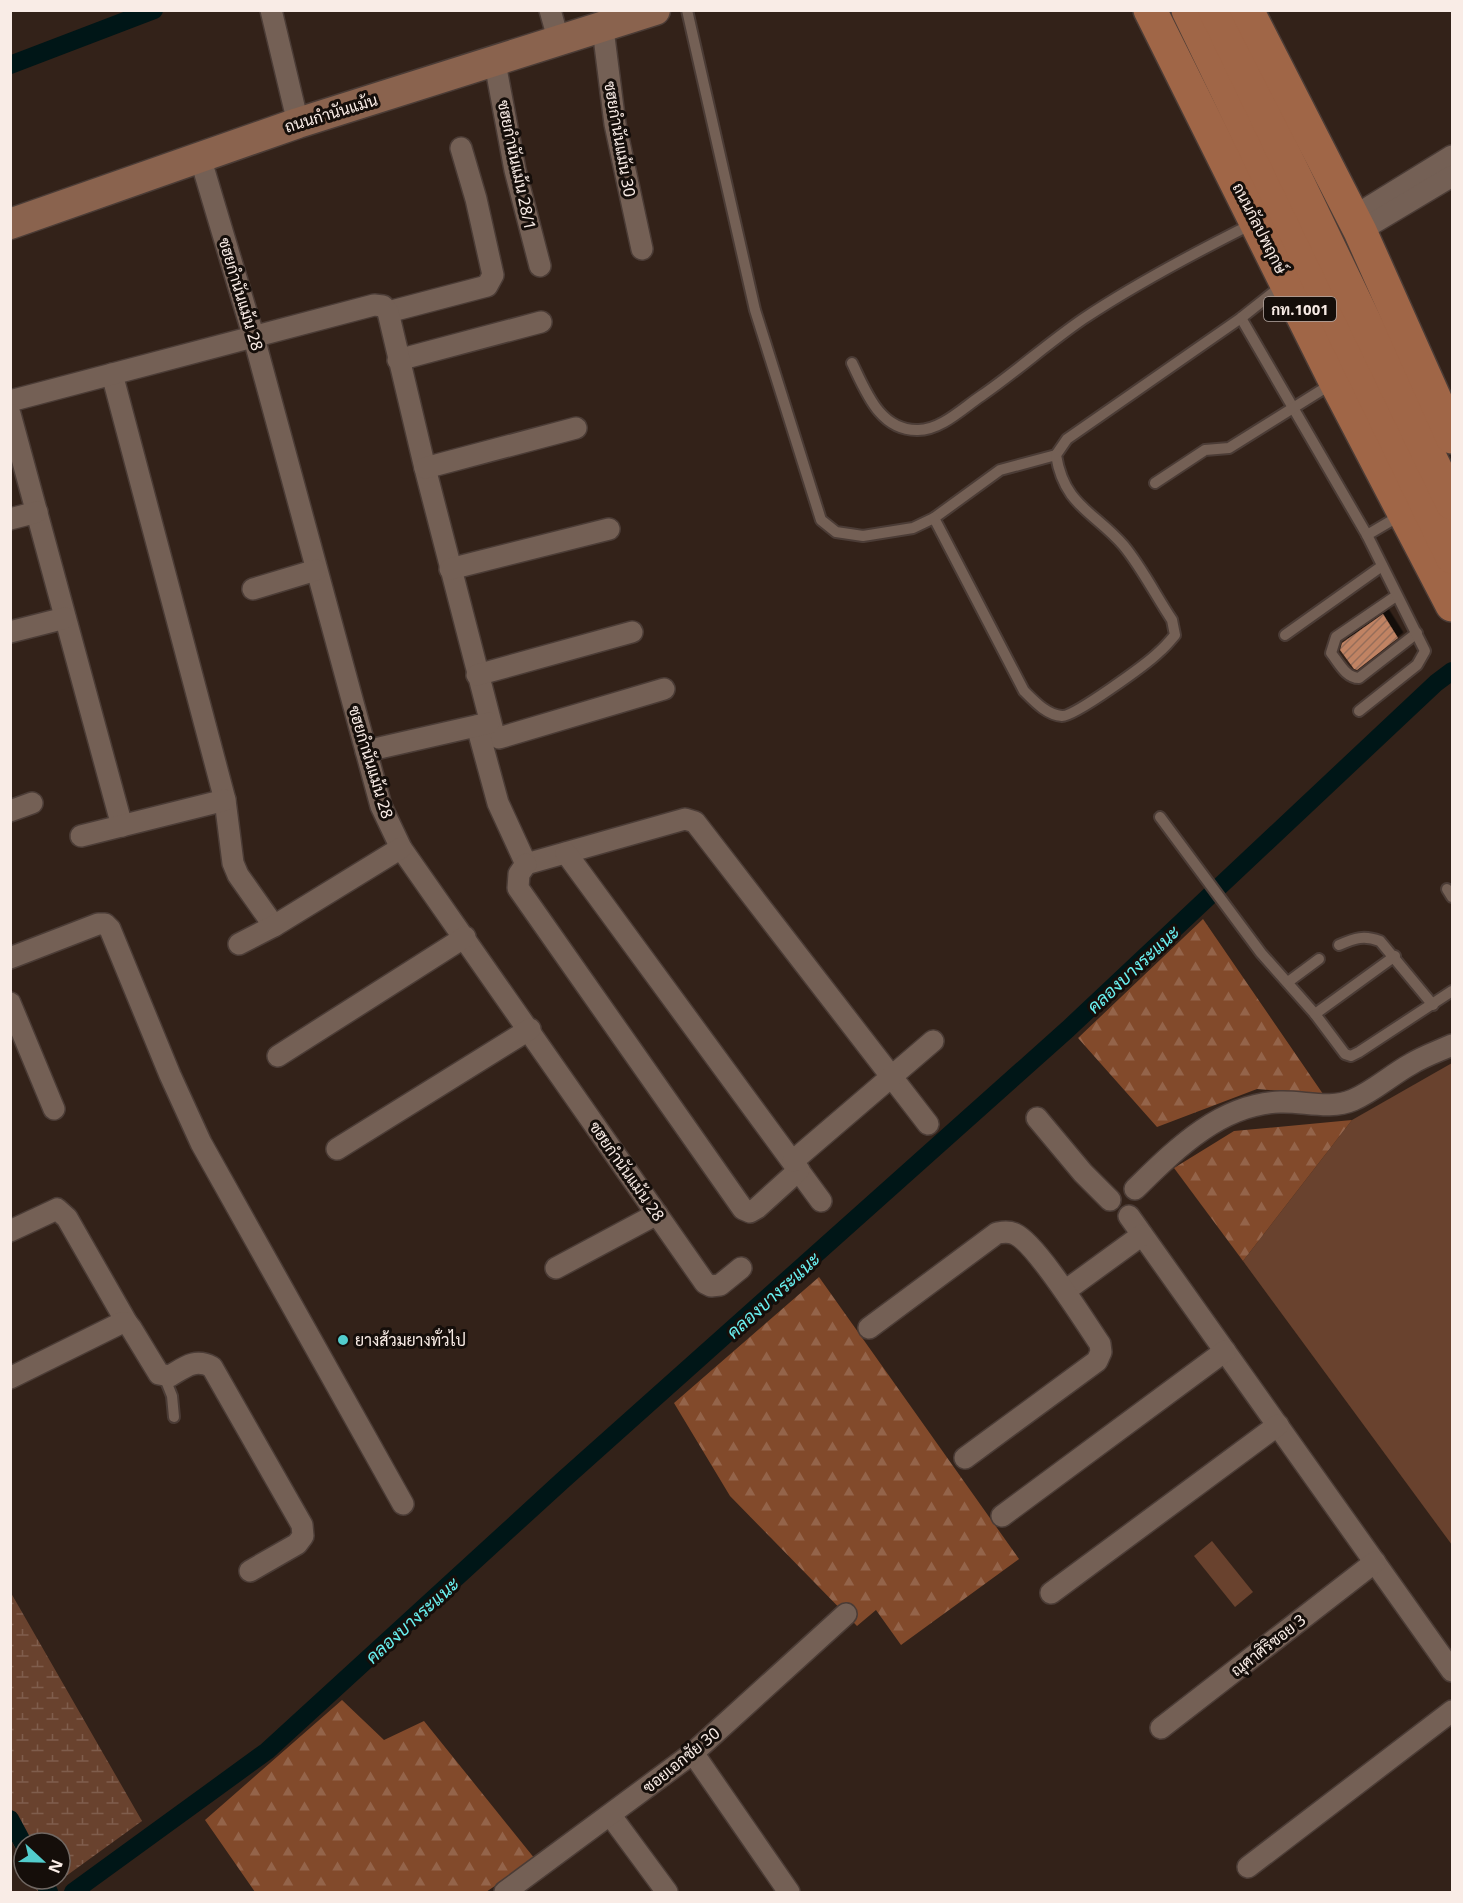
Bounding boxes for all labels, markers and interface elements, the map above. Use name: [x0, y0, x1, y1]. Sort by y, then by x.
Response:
street label: ซฮยกำนันแม้น 30: [599, 79, 641, 199]
street label: ถนนกำนันแม้น: [282, 88, 380, 138]
street label: ซฮยกำนันแม้น 28/1: [492, 98, 542, 232]
street label: ถนนกัลปพฤกษ์: [1228, 178, 1293, 277]
street label: ซฮยกำนันแม้น 28: [213, 235, 269, 353]
road number: กท.1001: [1264, 297, 1336, 321]
street label: ซฮยกำนันแม้น 28: [343, 703, 399, 821]
water label: คลองบางระแนะ: [1082, 920, 1185, 1018]
street label: ซฮยกำนันแม้น 28: [584, 1117, 670, 1225]
water label: คลองบางระแนะ: [721, 1246, 825, 1344]
place label: ยางส้วมยางทั่วไป: [355, 1327, 466, 1351]
marker: ยางส้วมยางทั่วไป: [336, 1333, 350, 1347]
water label: คลองบางระแนะ: [360, 1571, 464, 1669]
street label: ณุศาศิริซอย 3: [1226, 1609, 1311, 1682]
street label: ซอยเอกชัย 30: [638, 1722, 724, 1798]
north arrow: [12, 1831, 72, 1891]
text: N: [43, 1856, 69, 1877]

